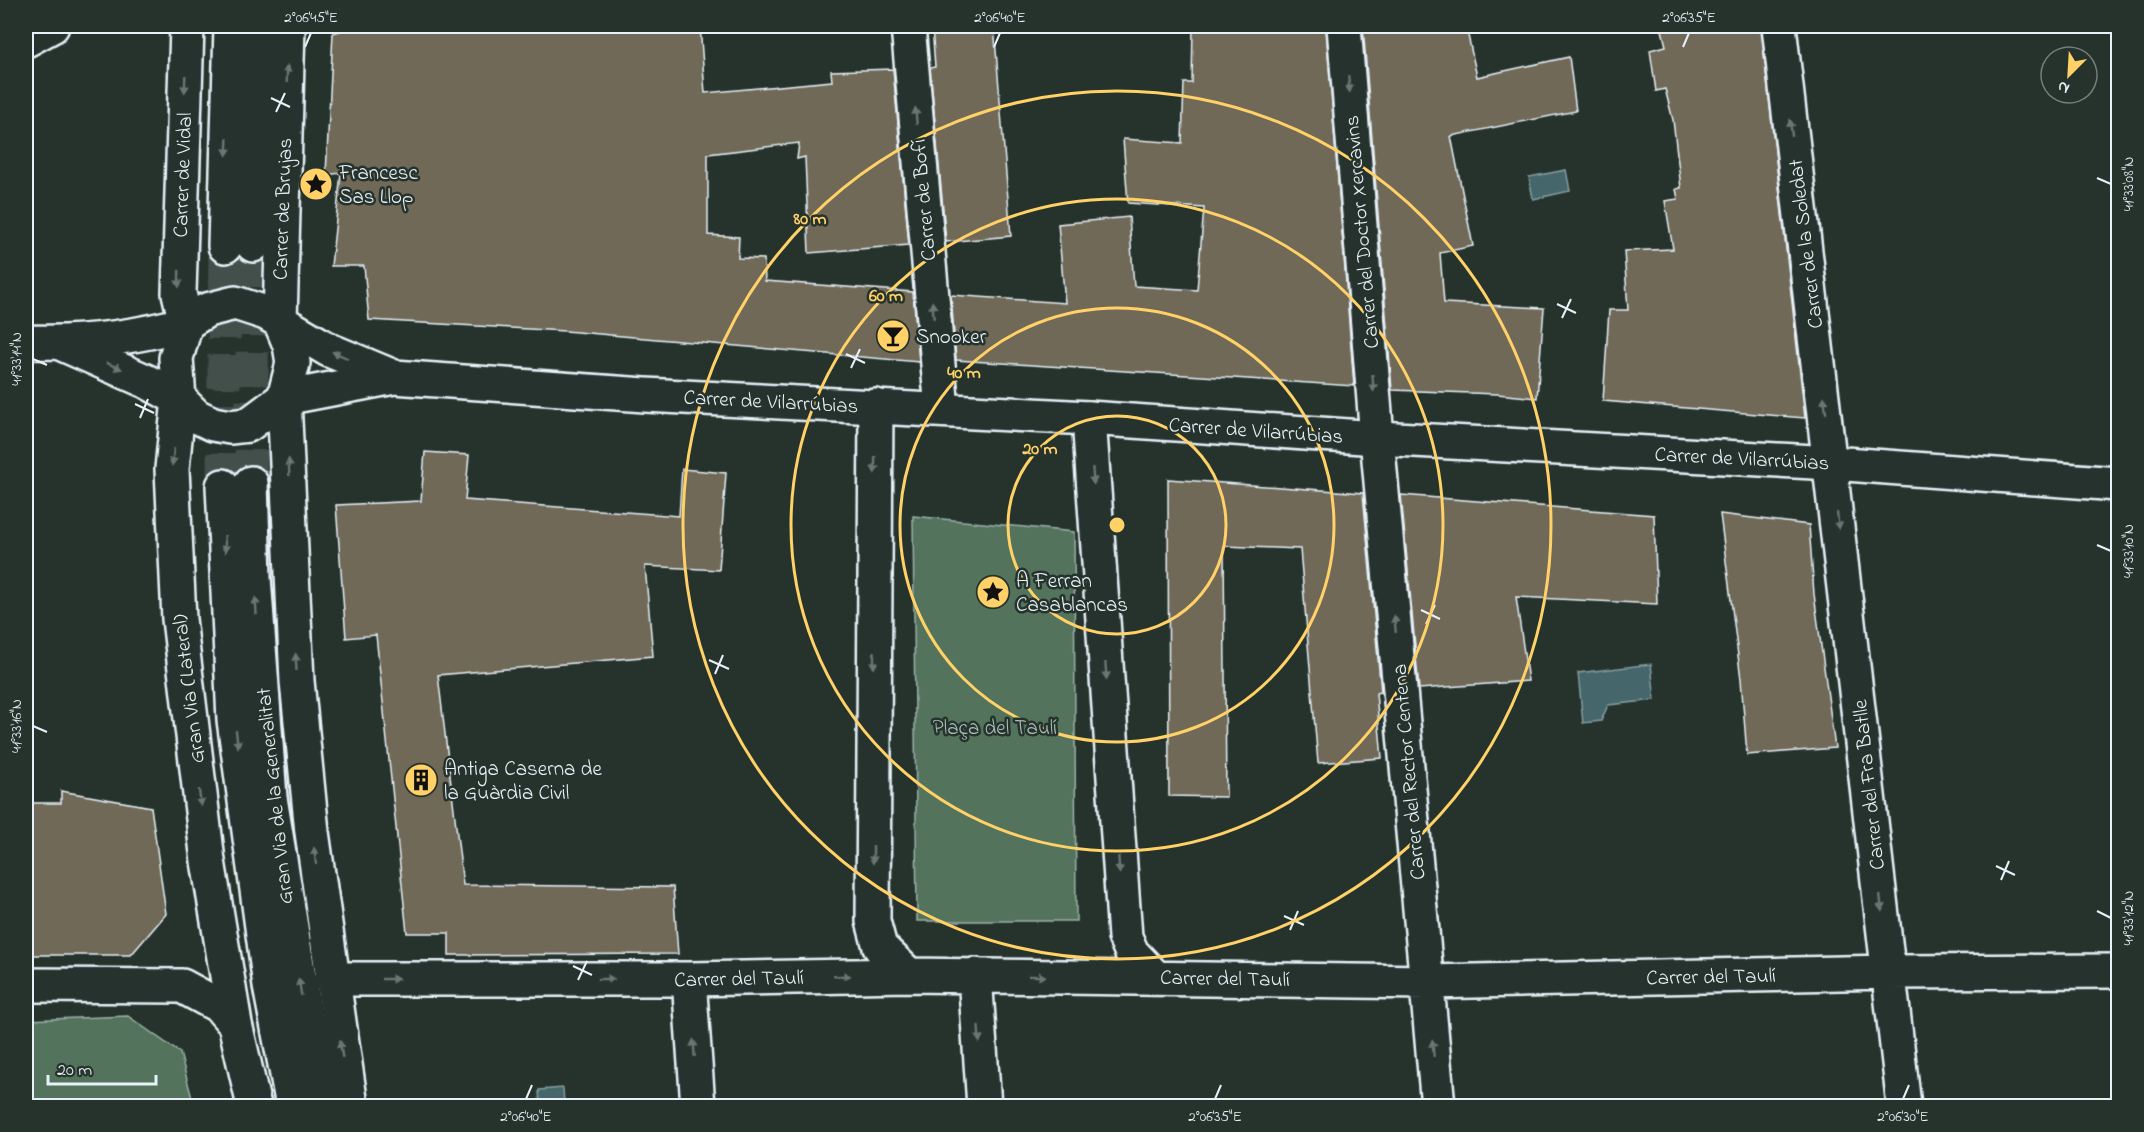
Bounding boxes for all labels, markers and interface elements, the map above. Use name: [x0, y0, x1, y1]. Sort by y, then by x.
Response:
text: 2°06'45"E: [284, 7, 338, 29]
text: 2°06'40"E: [974, 7, 1026, 29]
text: 2°06'35"E: [1662, 7, 1716, 29]
north arrow: [2039, 45, 2099, 105]
one-way arrow: [282, 64, 291, 83]
one-way arrow: [180, 74, 190, 93]
one-way arrow: [1344, 74, 1354, 93]
text: N: [2054, 74, 2074, 100]
one-way arrow: [911, 106, 921, 125]
street label: Carrer de Vidal: [167, 112, 201, 238]
street label: Carrer del Doctor Xercavins: [1338, 114, 1388, 350]
one-way arrow: [1787, 118, 1796, 137]
one-way arrow: [223, 137, 232, 156]
street label: Carrer de Brujas: [267, 137, 301, 281]
street label: Carrer de Bofí: [905, 137, 945, 262]
street label: Carrer de la Soledat: [1782, 157, 1832, 330]
text: 41°33'08"N: [2118, 157, 2140, 211]
place label: Francesc Sas Llop: [338, 159, 419, 213]
place icon: Francesc Sas Llop: [298, 166, 334, 202]
text: 80 m: [793, 207, 827, 233]
one-way arrow: [175, 269, 184, 288]
text: 60 m: [869, 284, 903, 310]
one-way arrow: [928, 301, 938, 320]
bar icon: Snooker: [875, 318, 911, 354]
place label: Snooker: [916, 323, 987, 353]
text: 41°33'14"N: [6, 332, 28, 386]
one-way arrow: [332, 350, 349, 359]
one-way arrow: [105, 361, 123, 371]
text: 40 m: [947, 361, 981, 387]
one-way arrow: [1369, 373, 1378, 392]
street label: Carrer de Vilarrúbias: [683, 383, 859, 423]
one-way arrow: [1820, 395, 1829, 414]
street label: Carrer de Vilarrúbias: [1168, 411, 1344, 453]
text: 20 m: [1021, 437, 1058, 463]
street label: Carrer de Vilarrúbias: [1654, 440, 1830, 480]
one-way arrow: [168, 448, 178, 467]
one-way arrow: [870, 455, 880, 474]
one-way arrow: [284, 457, 293, 476]
one-way arrow: [1088, 467, 1097, 486]
one-way arrow: [1833, 512, 1843, 531]
centre of rings: [1107, 515, 1127, 535]
text: 41°33'10"N: [2118, 524, 2140, 578]
one-way arrow: [221, 535, 230, 554]
place label: A Ferran Casablancas: [1016, 567, 1128, 621]
place icon: A Ferran Casablancas: [975, 574, 1011, 610]
one-way arrow: [251, 596, 261, 615]
street label: Gran Via (Lateral): [166, 613, 214, 765]
one-way arrow: [1390, 614, 1400, 633]
one-way arrow: [869, 650, 879, 669]
one-way arrow: [291, 652, 301, 671]
one-way arrow: [1101, 661, 1111, 680]
street label: Carrer del Rector Centena: [1386, 663, 1434, 881]
street label: Gran Via de la Generalitat: [250, 686, 302, 905]
street label: Carrer del Fra Batlle: [1846, 698, 1894, 871]
text: 41°33'16"N: [6, 699, 28, 753]
park label: Plaça del Taulí: [933, 714, 1057, 744]
one-way arrow: [232, 730, 241, 749]
place label: Antiga Caserna de la Guàrdia Civil: [444, 755, 602, 809]
building icon: Antiga Caserna de la Guàrdia Civil: [403, 762, 439, 798]
one-way arrow: [196, 788, 205, 807]
one-way arrow: [868, 845, 878, 864]
one-way arrow: [311, 846, 320, 865]
one-way arrow: [1114, 856, 1124, 875]
text: 41°33'12"N: [2118, 891, 2140, 945]
one-way arrow: [1876, 893, 1886, 912]
street label: Carrer del Taulí: [1646, 962, 1776, 994]
street label: Carrer del Taulí: [674, 964, 804, 996]
street label: Carrer del Taulí: [1160, 964, 1290, 996]
one-way arrow: [833, 971, 852, 980]
one-way arrow: [1028, 971, 1047, 981]
one-way arrow: [380, 974, 399, 984]
one-way arrow: [596, 974, 615, 984]
one-way arrow: [295, 977, 304, 996]
one-way arrow: [974, 1024, 984, 1043]
one-way arrow: [337, 1039, 346, 1058]
one-way arrow: [689, 1039, 698, 1058]
one-way arrow: [1428, 1039, 1438, 1058]
scale bar: [48, 1048, 156, 1086]
text: 20 m: [57, 1058, 92, 1084]
text: 2°06'40"E: [500, 1106, 552, 1128]
text: 2°06'35"E: [1188, 1106, 1242, 1128]
text: 2°06'30"E: [1877, 1106, 1929, 1128]

